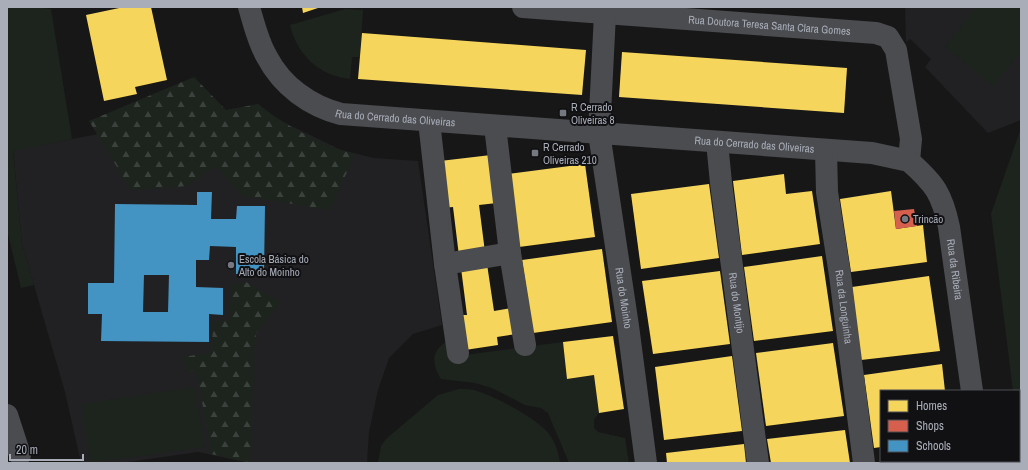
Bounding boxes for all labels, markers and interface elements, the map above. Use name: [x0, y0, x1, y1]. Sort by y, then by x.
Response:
street label: Rua Doutora Teresa Santa Clara Gomes: [688, 12, 851, 38]
place label: R Cerrado Oliveiras 8: [571, 100, 615, 127]
street label: Rua do Cerrado das Oliveiras: [334, 106, 456, 129]
marker: R Cerrado Oliveiras 8: [558, 108, 568, 118]
street label: Rua do Cerrado das Oliveiras: [694, 133, 815, 156]
place label: R Cerrado Oliveiras 210: [543, 140, 597, 167]
marker: R Cerrado Oliveiras 210: [530, 148, 540, 158]
place label: Trincão: [913, 212, 943, 226]
marker: Trincão: [900, 214, 910, 224]
street label: Rua da Ribeira: [944, 238, 966, 301]
place label: Escola Básica do Alto do Moinho: [238, 252, 309, 279]
marker: Escola Básica do Alto do Moinho: [226, 260, 236, 270]
street label: Rua do Moinho: [612, 266, 635, 329]
street label: Rua da Longuinha: [832, 269, 856, 345]
street label: Rua do Montijo: [726, 271, 748, 334]
legend: [880, 390, 1020, 462]
text: Homes: [916, 398, 947, 414]
text: Shops: [916, 418, 944, 434]
scale bar: [10, 436, 83, 462]
text: Schools: [916, 438, 951, 454]
text: 20 m: [16, 442, 38, 458]

